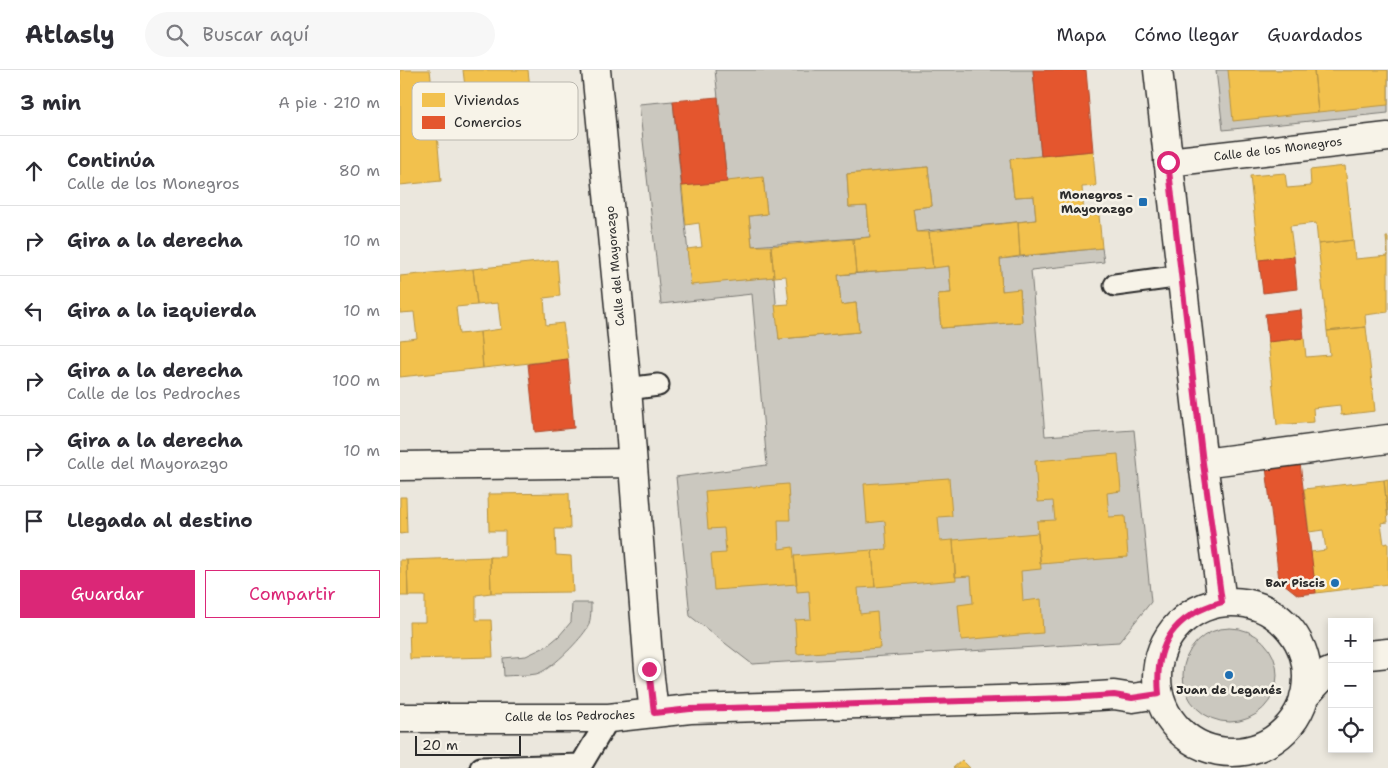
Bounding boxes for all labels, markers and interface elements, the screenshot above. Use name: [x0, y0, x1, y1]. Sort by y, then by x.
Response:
search box: [145, 12, 495, 57]
text: Atlasly: [25, 19, 115, 51]
icon: search: [163, 21, 191, 49]
text: Buscar aquí: [203, 22, 309, 47]
text: Mapa: [1056, 23, 1106, 47]
text: Cómo llegar: [1134, 23, 1239, 47]
text: Guardados: [1267, 23, 1363, 47]
legend: [412, 82, 578, 140]
text: 3 min: [20, 89, 81, 117]
text: Viviendas: [454, 91, 519, 109]
text: A pie · 210 m: [278, 92, 380, 113]
text: Comercios: [454, 113, 522, 131]
street label: Calle de los Monegros: [1213, 133, 1343, 165]
text: Continúa: [67, 148, 155, 173]
route start: [1157, 151, 1180, 174]
icon: ahead: [20, 157, 48, 185]
text: 80 m: [339, 160, 380, 181]
text: Calle de los Monegros: [67, 173, 240, 194]
place label: Monegros - Mayorazgo: [1060, 187, 1133, 217]
marker: Monegros - Mayorazgo: [1137, 196, 1149, 208]
street label: Calle del Mayorazgo: [602, 205, 628, 327]
icon: right: [20, 227, 48, 255]
text: Gira a la derecha: [67, 228, 243, 253]
text: 10 m: [343, 230, 380, 251]
icon: left: [20, 297, 48, 325]
text: Gira a la izquierda: [67, 298, 256, 323]
text: 10 m: [343, 300, 380, 321]
text: Gira a la derecha: [67, 358, 243, 383]
icon: right: [20, 367, 48, 395]
text: 100 m: [332, 370, 380, 391]
text: Calle de los Pedroches: [67, 383, 241, 404]
text: Gira a la derecha: [67, 428, 243, 453]
icon: right: [20, 437, 48, 465]
text: 10 m: [343, 440, 380, 461]
text: Calle del Mayorazgo: [67, 453, 228, 474]
icon: arrive: [20, 507, 48, 535]
text: Llegada al destino: [67, 508, 253, 533]
button: Guardar: [20, 570, 195, 618]
button: Compartir: [205, 570, 380, 618]
place label: Bar Piscis: [1266, 575, 1325, 591]
marker: Bar Piscis: [1329, 577, 1341, 589]
map controls: [1328, 618, 1373, 753]
button: +: [1328, 618, 1373, 663]
route end: [638, 658, 661, 681]
button: −: [1328, 663, 1373, 708]
marker: Juan de Leganés: [1223, 669, 1235, 681]
place label: Juan de Leganés: [1176, 682, 1282, 698]
street label: Calle de los Pedroches: [505, 707, 635, 725]
button: locate: [1328, 708, 1373, 753]
scale bar: [415, 733, 521, 756]
text: 20 m: [422, 736, 458, 754]

